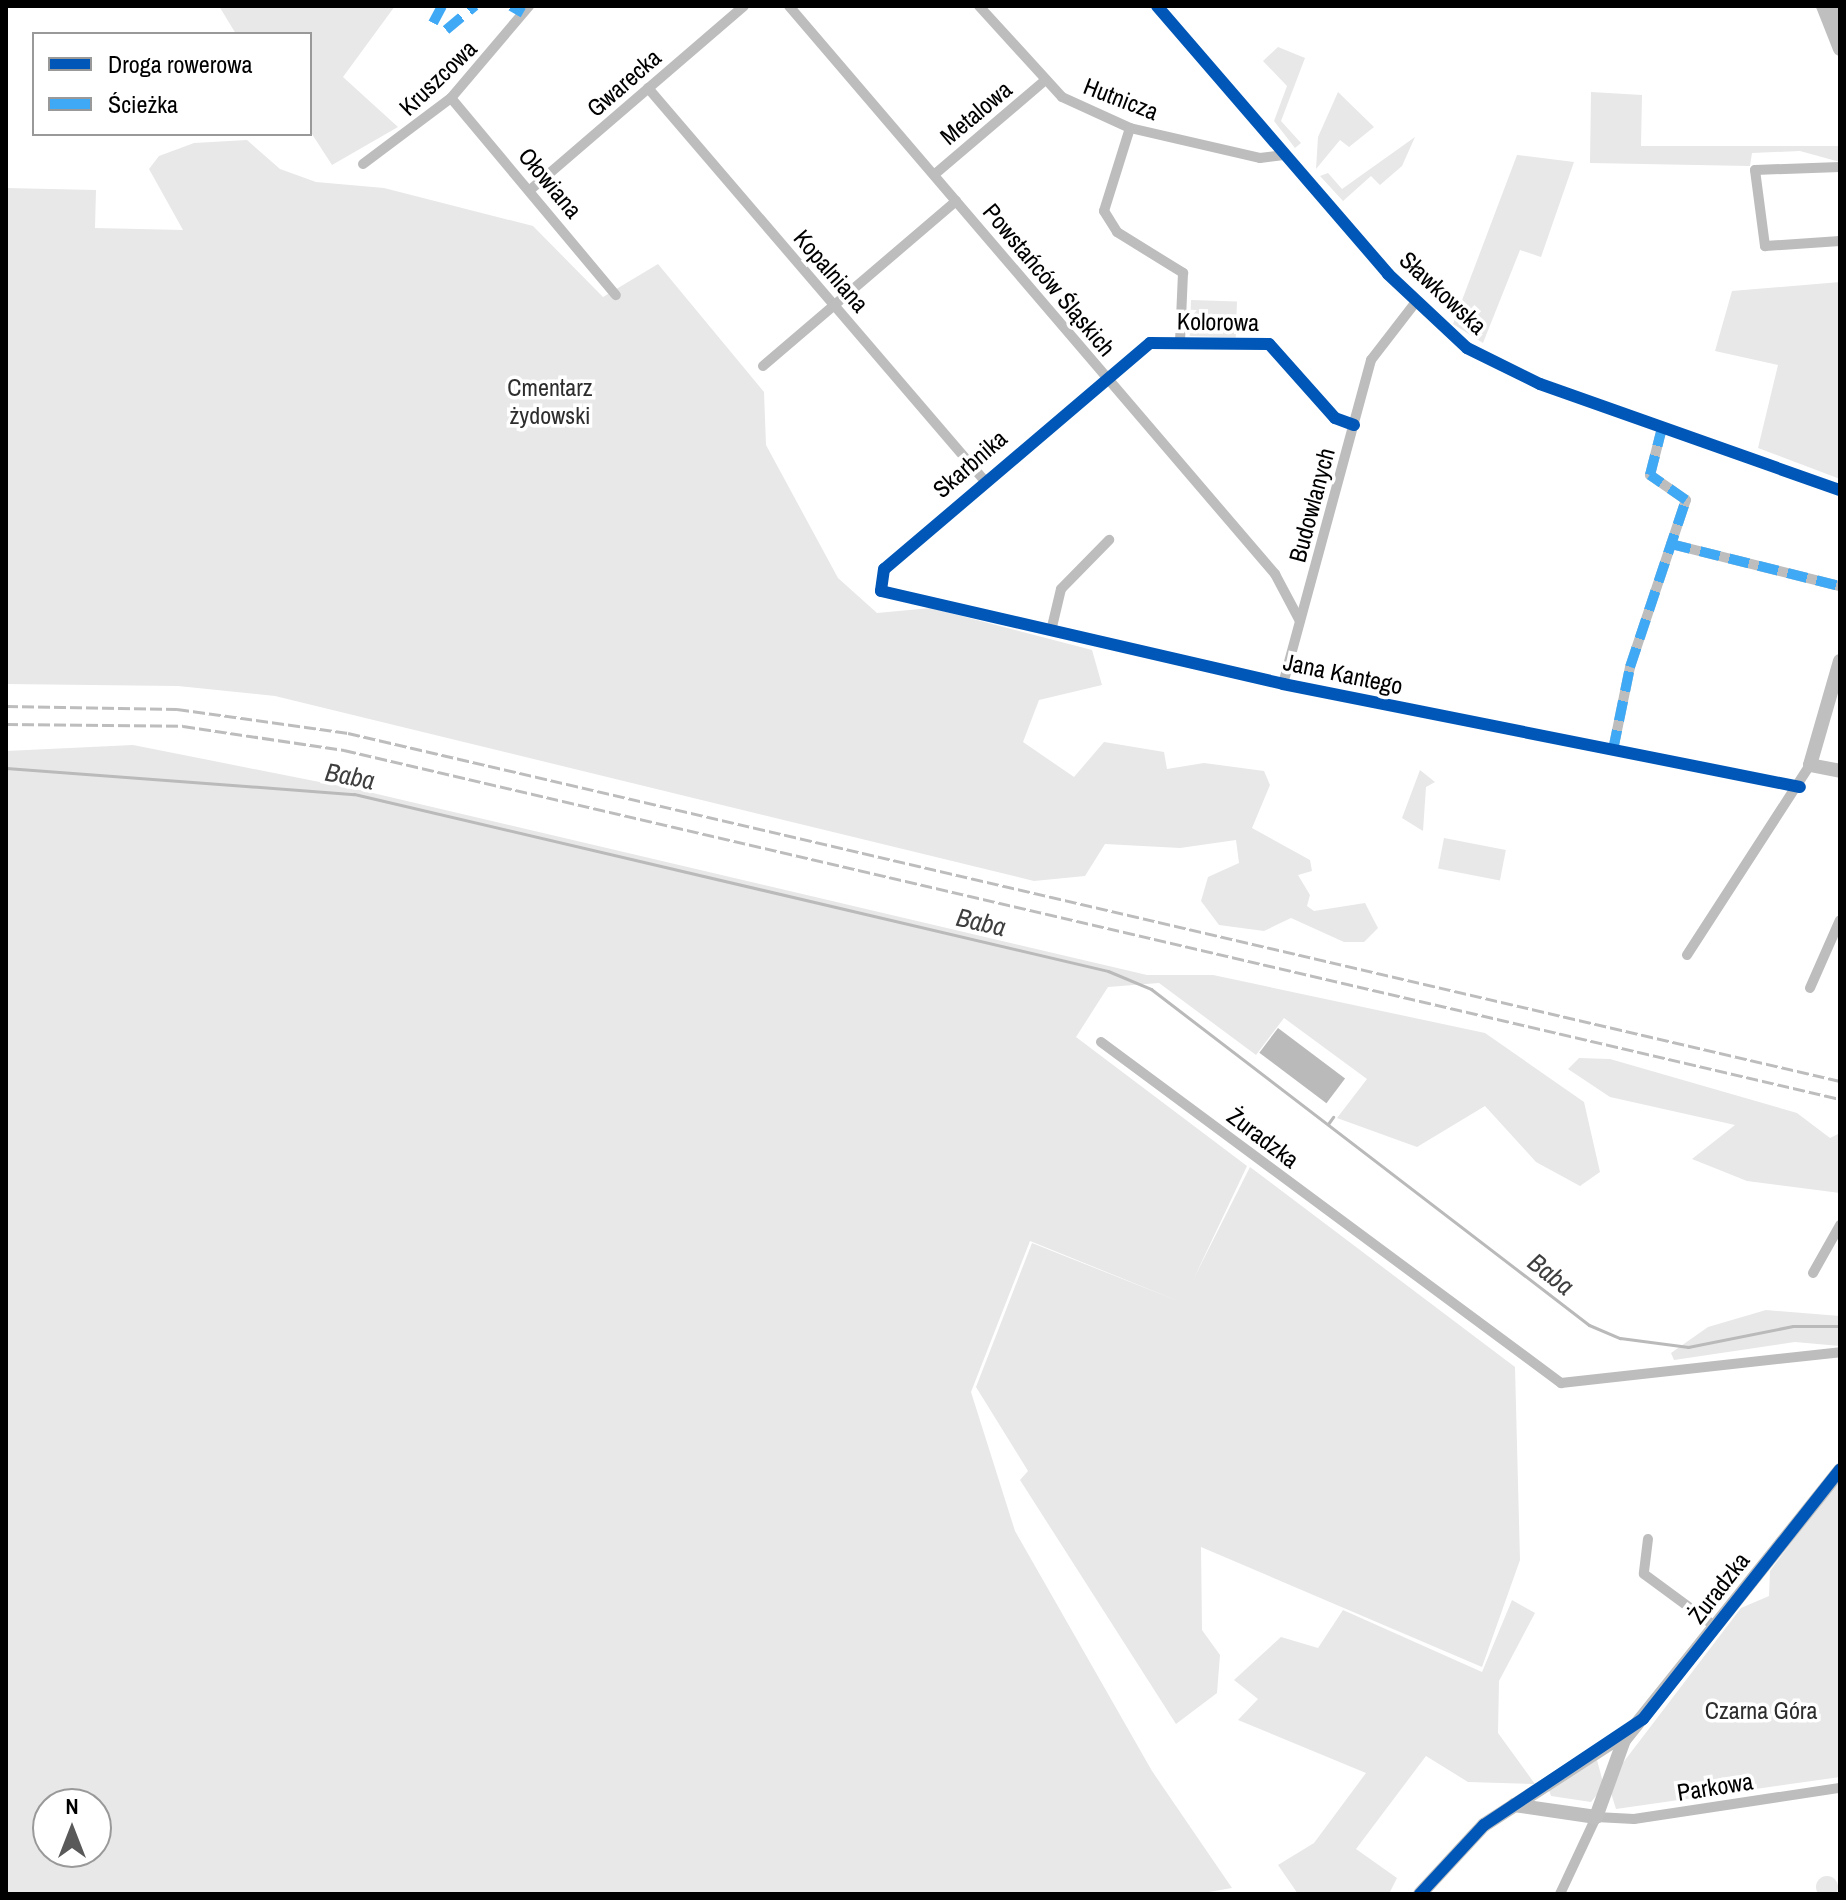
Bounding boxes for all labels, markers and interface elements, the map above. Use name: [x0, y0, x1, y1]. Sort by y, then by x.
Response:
legend: [32, 32, 312, 136]
street label: Kruszcowa: [393, 34, 483, 122]
street label: Gwarecka: [581, 43, 667, 123]
text: Droga rowerowa: [108, 48, 252, 80]
street label: Hutnicza: [1080, 72, 1162, 126]
street label: Metalowa: [934, 75, 1018, 151]
text: Ścieżka: [108, 88, 178, 120]
street label: Ołowiana: [512, 142, 588, 224]
street label: Powstańców Śląskich: [977, 198, 1121, 362]
street label: Kopalniana: [787, 224, 875, 318]
street label: Sławkowska: [1394, 246, 1492, 340]
street label: Kolorowa: [1177, 307, 1259, 337]
park label: Cmentarz żydowski: [507, 374, 593, 430]
street label: Skarbnika: [927, 424, 1013, 504]
street label: Budowlanych: [1283, 445, 1341, 565]
street label: Jana Kantego: [1281, 647, 1405, 701]
water label: Baba: [323, 756, 377, 796]
water label: Baba: [953, 901, 1009, 943]
street label: Żuradzka: [1222, 1102, 1304, 1174]
water label: Baba: [1522, 1246, 1580, 1302]
street label: Żuradzka: [1682, 1547, 1756, 1629]
park label: Czarna Góra: [1705, 1697, 1817, 1725]
street label: Parkowa: [1675, 1767, 1755, 1807]
north arrow: [32, 1788, 112, 1868]
text: N: [65, 1791, 79, 1821]

